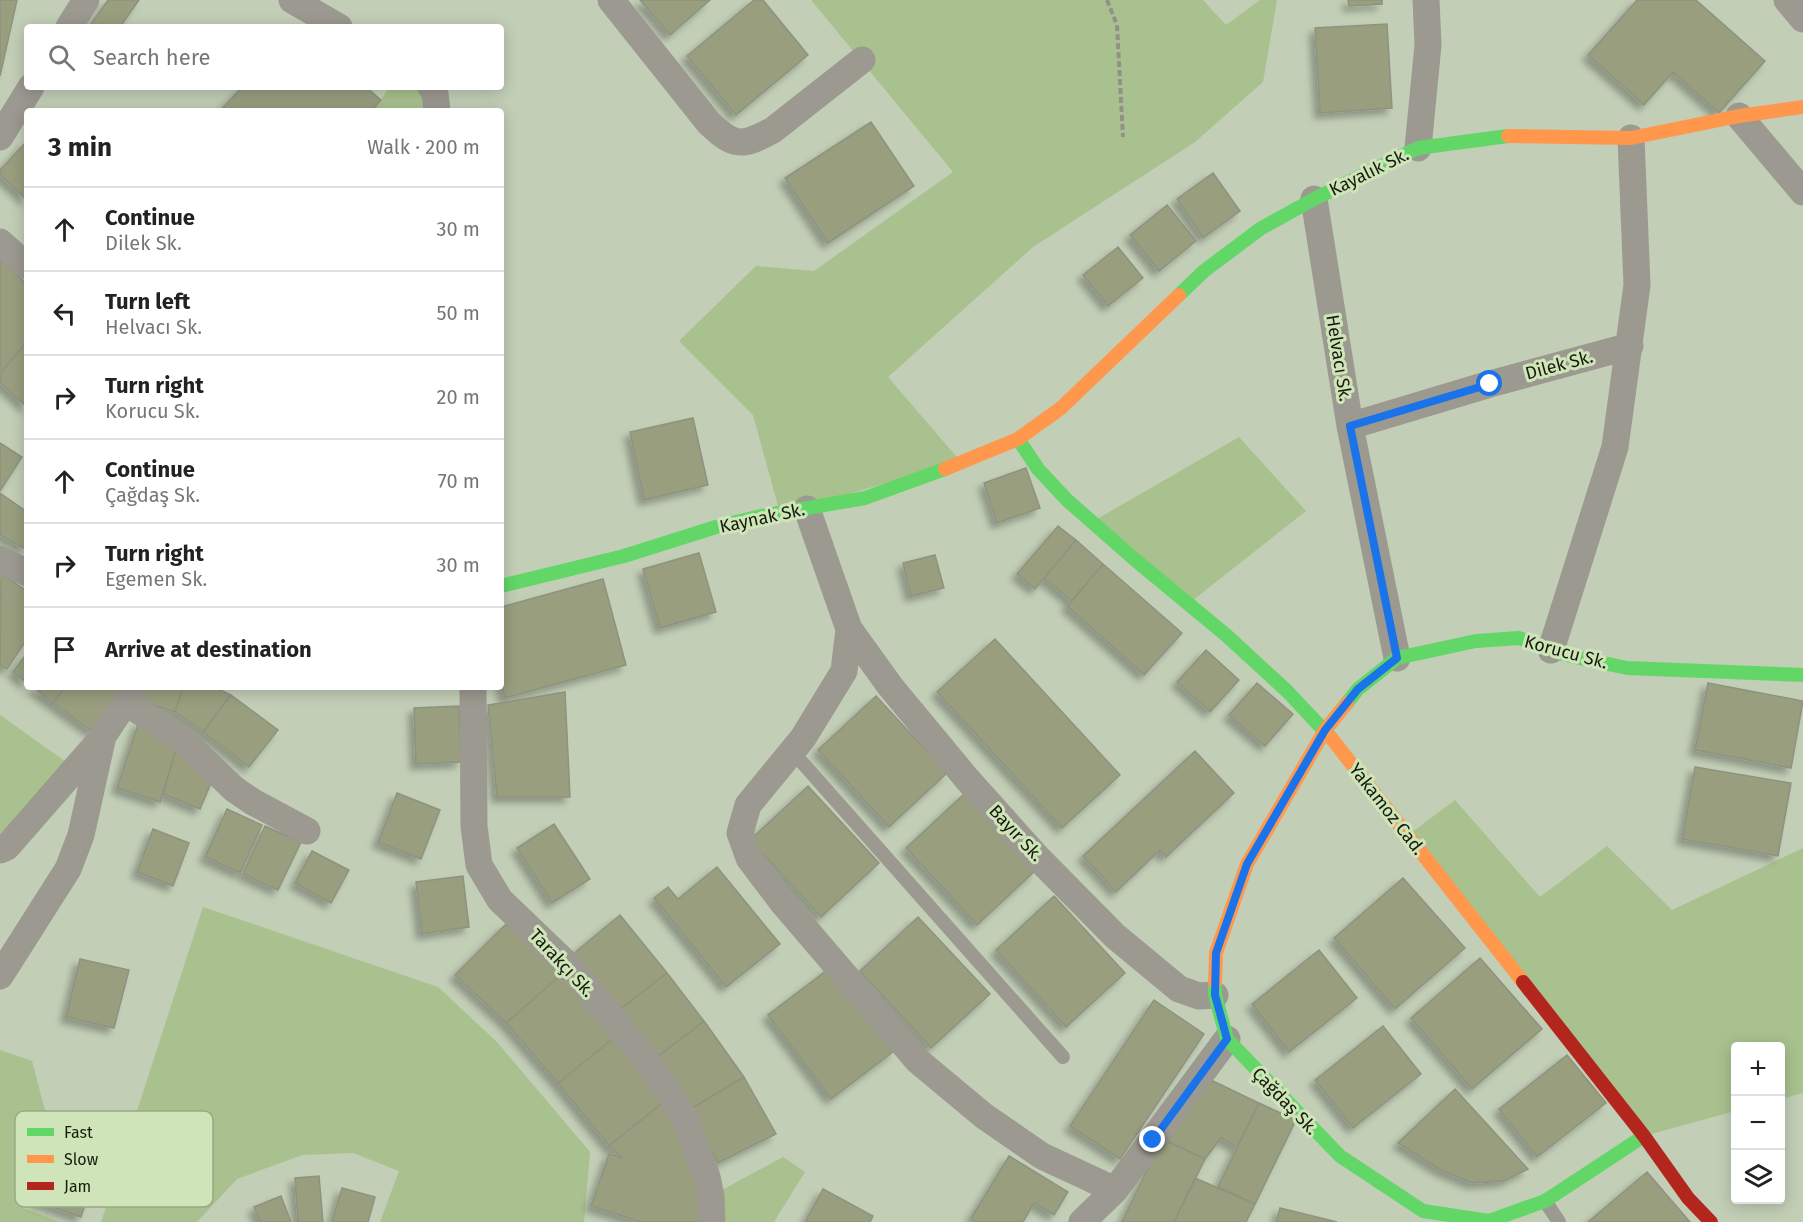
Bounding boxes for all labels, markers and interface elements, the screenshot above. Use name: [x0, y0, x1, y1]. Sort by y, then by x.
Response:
search box: [24, 24, 504, 90]
icon: search: [45, 41, 78, 74]
text: Search here: [93, 44, 211, 71]
text: 3 min: [48, 132, 112, 163]
text: Walk · 200 m: [367, 135, 480, 159]
street label: Kayalık Sk.: [1326, 143, 1412, 201]
text: Continue: [105, 204, 195, 231]
icon: ahead: [48, 213, 81, 246]
text: 30 m: [436, 217, 480, 241]
text: Dilek Sk.: [105, 231, 182, 255]
text: Turn left: [105, 288, 190, 315]
icon: left: [48, 297, 81, 330]
text: 50 m: [436, 301, 480, 325]
street label: Helvacı Sk.: [1321, 313, 1357, 403]
text: Helvacı Sk.: [105, 315, 202, 339]
street label: Dilek Sk.: [1523, 345, 1595, 385]
route start: [1476, 370, 1502, 396]
text: Turn right: [105, 372, 204, 399]
icon: right: [48, 381, 81, 414]
text: 20 m: [437, 385, 480, 409]
text: Korucu Sk.: [105, 399, 200, 423]
text: Continue: [105, 456, 195, 483]
icon: ahead: [48, 465, 81, 498]
text: 70 m: [438, 469, 480, 493]
text: Çağdaş Sk.: [105, 483, 200, 507]
street label: Kaynak Sk.: [717, 498, 807, 538]
text: Turn right: [105, 540, 204, 567]
icon: right: [48, 549, 81, 582]
text: 30 m: [436, 553, 480, 577]
text: Egemen Sk.: [105, 567, 207, 591]
street label: Korucu Sk.: [1522, 630, 1610, 674]
icon: arrive: [48, 633, 81, 666]
text: Arrive at destination: [105, 636, 312, 663]
street label: Yakamoz Cad.: [1344, 759, 1430, 859]
street label: Bayır Sk.: [984, 800, 1048, 866]
street label: Tarakçı Sk.: [525, 924, 599, 1002]
map controls: [1731, 1042, 1785, 1204]
button: +: [1731, 1042, 1785, 1096]
street label: Çağdaş Sk.: [1247, 1063, 1323, 1139]
button: −: [1731, 1096, 1785, 1150]
legend: [15, 1111, 213, 1207]
text: Fast: [64, 1123, 93, 1142]
route end: [1139, 1126, 1165, 1152]
text: Slow: [64, 1150, 99, 1169]
button: layers: [1731, 1150, 1785, 1204]
text: Jam: [64, 1177, 91, 1196]

